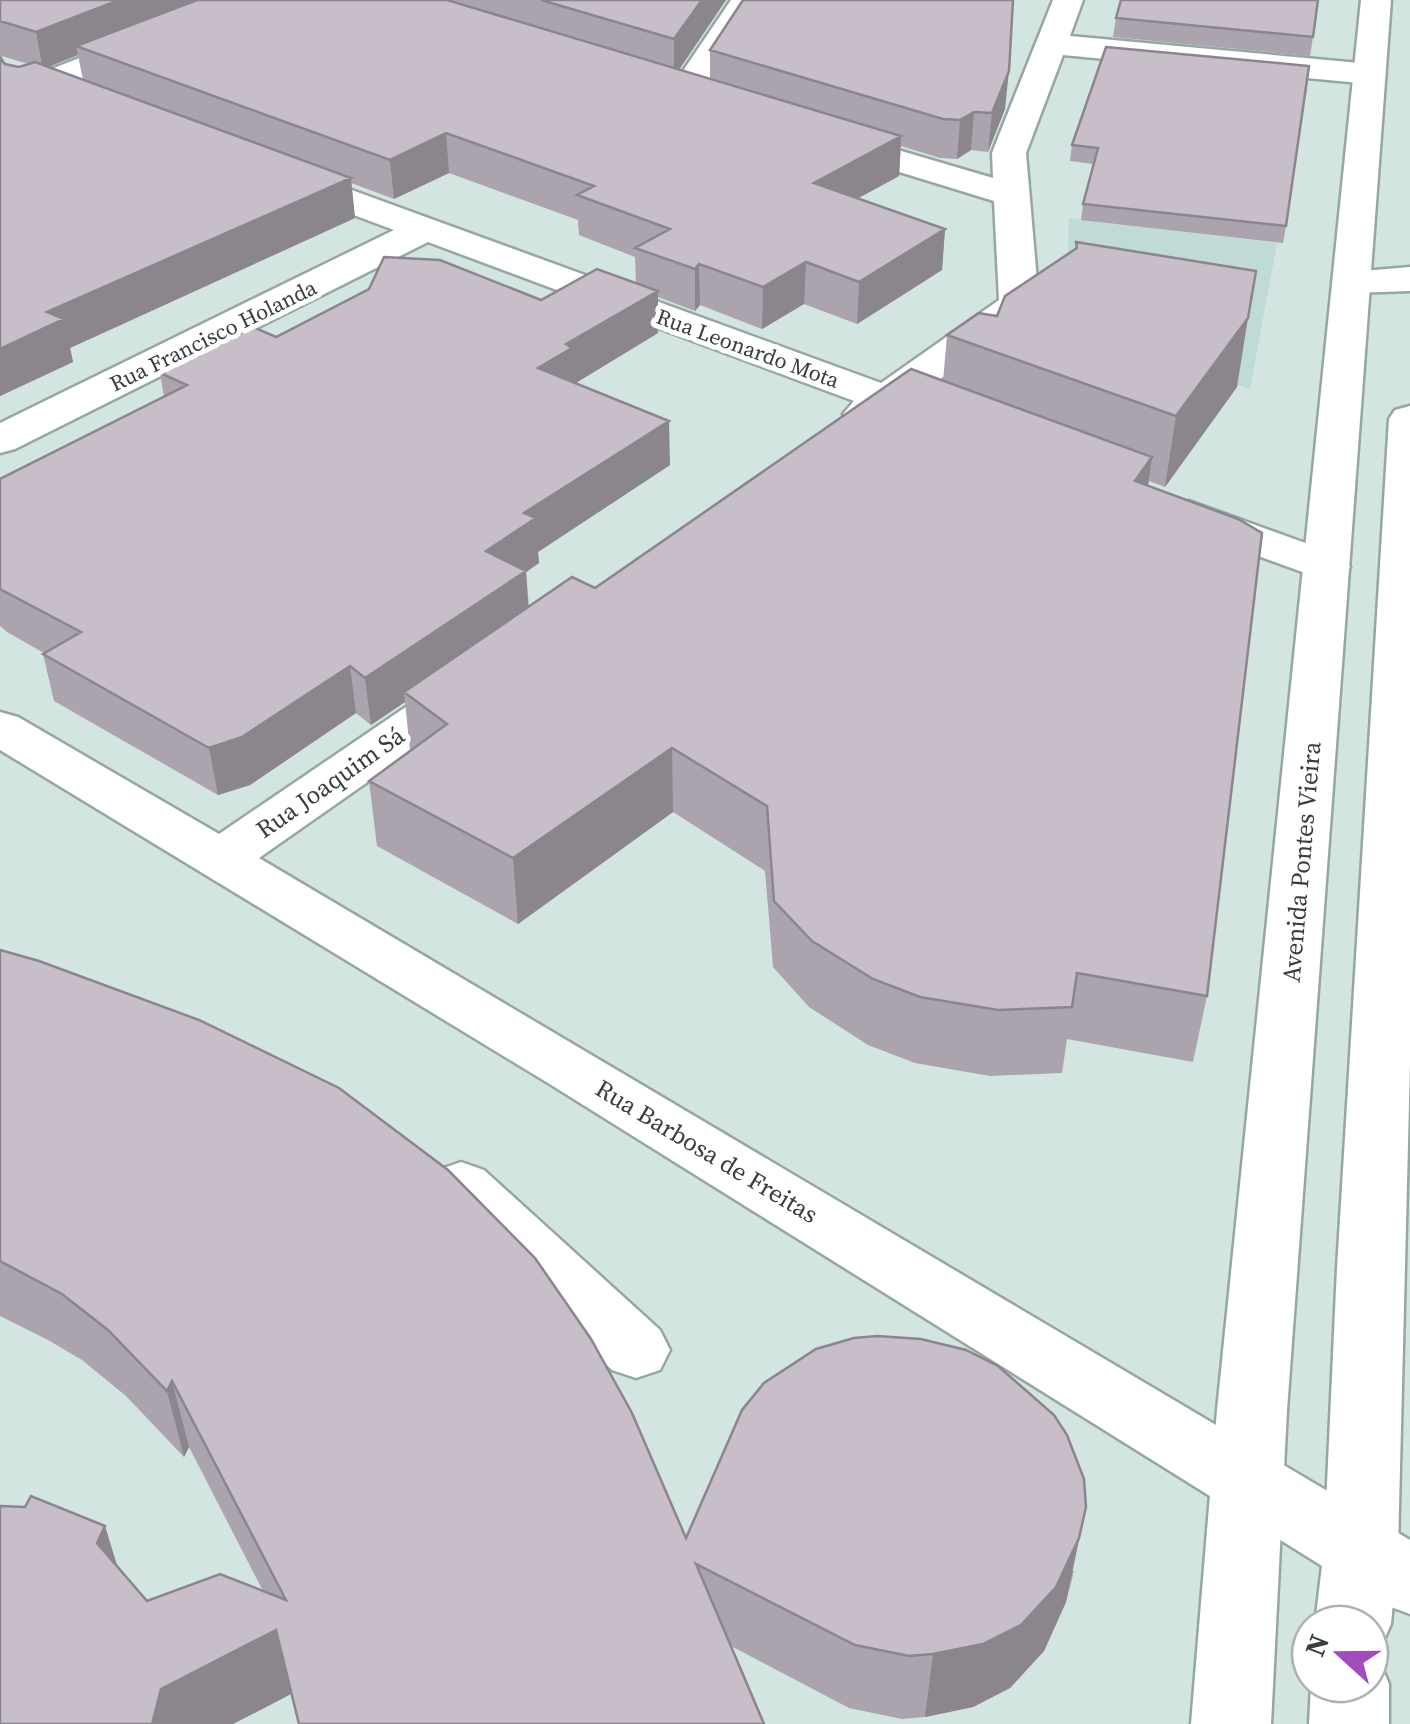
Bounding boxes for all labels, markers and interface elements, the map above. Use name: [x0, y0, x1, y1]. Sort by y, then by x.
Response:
street label: Rua Francisco Holanda: [105, 271, 322, 398]
street label: Rua Leonardo Mota: [652, 301, 844, 395]
street label: Rua Joaquim Sá: [249, 718, 411, 846]
street label: Avenida Pontes Vieira: [1274, 740, 1328, 984]
street label: Rua Barbosa de Freitas: [589, 1071, 825, 1231]
north arrow: [1290, 1604, 1390, 1704]
text: N: [1295, 1629, 1338, 1661]

